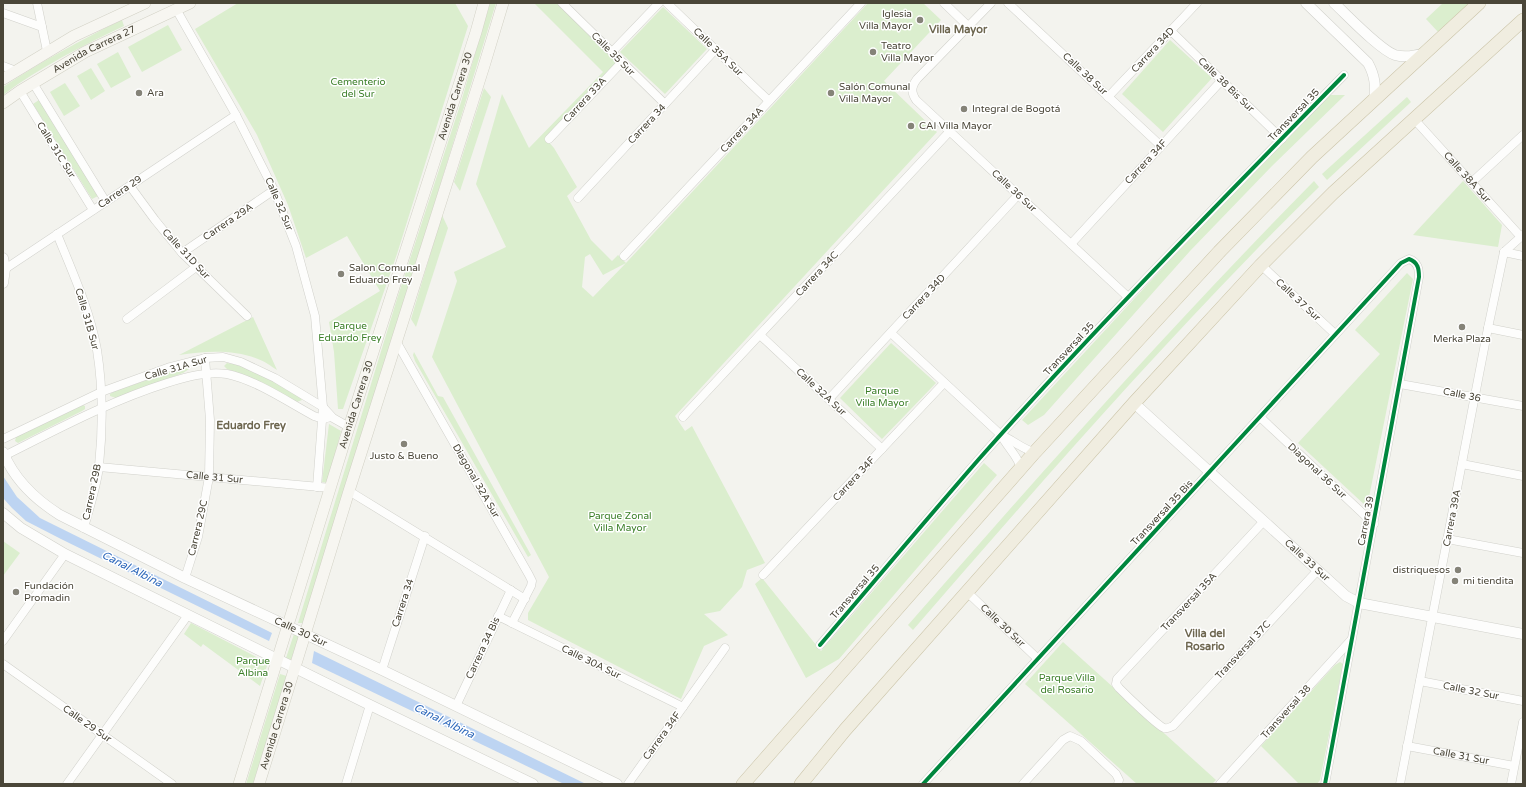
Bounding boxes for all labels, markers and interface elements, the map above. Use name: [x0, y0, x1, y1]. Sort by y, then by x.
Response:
place label: Iglesia Villa Mayor: [859, 8, 912, 32]
marker: Iglesia Villa Mayor: [915, 15, 925, 25]
street label: Avenida Carrera 27: [51, 23, 138, 76]
district label: Villa Mayor: [929, 23, 988, 37]
street label: Calle 35A Sur: [691, 25, 745, 79]
street label: Carrera 34D: [1129, 25, 1177, 75]
street label: Calle 35 Sur: [589, 30, 637, 78]
place label: Teatro Villa Mayor: [881, 40, 934, 64]
marker: Teatro Villa Mayor: [868, 47, 878, 57]
street label: Calle 38 Sur: [1060, 50, 1110, 98]
street label: Avenida Carrera 30: [436, 51, 475, 142]
street label: Calle 38 Bis Sur: [1195, 55, 1257, 115]
street label: Carrera 33A: [561, 75, 609, 125]
park label: Cementerio del Sur: [330, 76, 386, 100]
place label: Salón Comunal Villa Mayor: [839, 81, 910, 105]
street label: Transversal 35: [1266, 86, 1322, 144]
place label: Ara: [147, 87, 164, 99]
marker: Ara: [134, 88, 144, 98]
marker: Salón Comunal Villa Mayor: [826, 88, 836, 98]
street label: Carrera 34: [625, 101, 669, 147]
place label: Integral de Bogotá: [972, 103, 1060, 115]
marker: Integral de Bogotá: [959, 104, 969, 114]
street label: Carrera 34A: [718, 105, 766, 155]
street label: Calle 31C Sur: [34, 120, 78, 180]
place label: CAI Villa Mayor: [919, 120, 992, 132]
marker: CAI Villa Mayor: [906, 121, 916, 131]
street label: Carrera 34F: [1122, 137, 1170, 187]
street label: Calle 38A Sur: [1441, 150, 1493, 206]
street label: Calle 36 Sur: [989, 167, 1039, 215]
street label: Carrera 29: [96, 173, 144, 211]
street label: Calle 32 Sur: [262, 175, 296, 233]
street label: Carrera 29A: [201, 201, 255, 243]
street label: Calle 31D Sur: [160, 226, 212, 282]
street label: Carrera 34C: [793, 249, 841, 299]
place label: Salon Comunal Eduardo Frey: [349, 262, 420, 286]
marker: Salon Comunal Eduardo Frey: [336, 269, 346, 279]
street label: Carrera 34D: [900, 272, 948, 322]
street label: Calle 37 Sur: [1273, 276, 1323, 324]
street label: Calle 31B Sur: [72, 287, 102, 352]
park label: Parque Eduardo Frey: [318, 320, 382, 344]
street label: Transversal 35: [1041, 320, 1097, 378]
marker: Merka Plaza: [1457, 322, 1467, 332]
place label: Merka Plaza: [1433, 333, 1491, 345]
street label: Calle 31A Sur: [143, 353, 209, 383]
street label: Avenida Carrera 30: [337, 359, 376, 450]
street label: Calle 32A Sur: [793, 366, 849, 418]
park label: Parque Villa Mayor: [856, 385, 909, 409]
street label: Calle 36: [1442, 385, 1482, 405]
district label: Eduardo Frey: [216, 419, 286, 433]
marker: Justo & Bueno: [399, 439, 409, 449]
street label: Diagonal 36 Sur: [1285, 441, 1349, 501]
street label: Diagonal 32A Sur: [450, 442, 502, 520]
place label: Justo & Bueno: [370, 450, 438, 462]
street label: Carrera 34F: [830, 454, 878, 504]
street label: Carrera 29B: [80, 463, 104, 521]
street label: Calle 31 Sur: [186, 469, 244, 486]
street label: Transversal 35 Bis: [1129, 478, 1196, 548]
street label: Carrera 39A: [1441, 488, 1463, 548]
street label: Carrera 39: [1355, 495, 1377, 547]
street label: Carrera 29C: [186, 499, 210, 557]
park label: Parque Zonal Villa Mayor: [588, 510, 652, 534]
street label: Calle 33 Sur: [1282, 537, 1332, 584]
water label: Canal Albina: [100, 548, 165, 590]
street label: Transversal 35: [828, 562, 882, 622]
place label: distriquesos: [1393, 564, 1450, 576]
marker: distriquesos: [1453, 565, 1463, 575]
street label: Transversal 35A: [1159, 570, 1219, 634]
place label: mi tiendita: [1463, 575, 1514, 587]
marker: mi tiendita: [1450, 576, 1460, 586]
street label: Carrera 34: [390, 577, 416, 629]
place label: Fundación Promadin: [24, 580, 74, 604]
marker: Fundación Promadin: [11, 587, 21, 597]
street label: Calle 30 Sur: [978, 602, 1028, 650]
street label: Calle 30 Sur: [272, 615, 329, 650]
street label: Carrera 34 Bis: [463, 615, 503, 681]
street label: Transversal 37C: [1213, 618, 1273, 682]
district label: Villa del Rosario: [1185, 627, 1226, 653]
street label: Calle 30A Sur: [559, 642, 623, 682]
park label: Parque Albina: [236, 655, 270, 679]
park label: Parque Villa del Rosario: [1039, 672, 1095, 696]
street label: Avenida Carrera 30: [258, 680, 296, 771]
street label: Calle 32 Sur: [1442, 680, 1500, 702]
street label: Transversal 38: [1259, 682, 1313, 742]
water label: Canal Albina: [412, 701, 477, 742]
street label: Calle 29 Sur: [60, 703, 114, 745]
street label: Carrera 34F: [641, 710, 683, 762]
street label: Calle 31 Sur: [1432, 745, 1490, 767]

